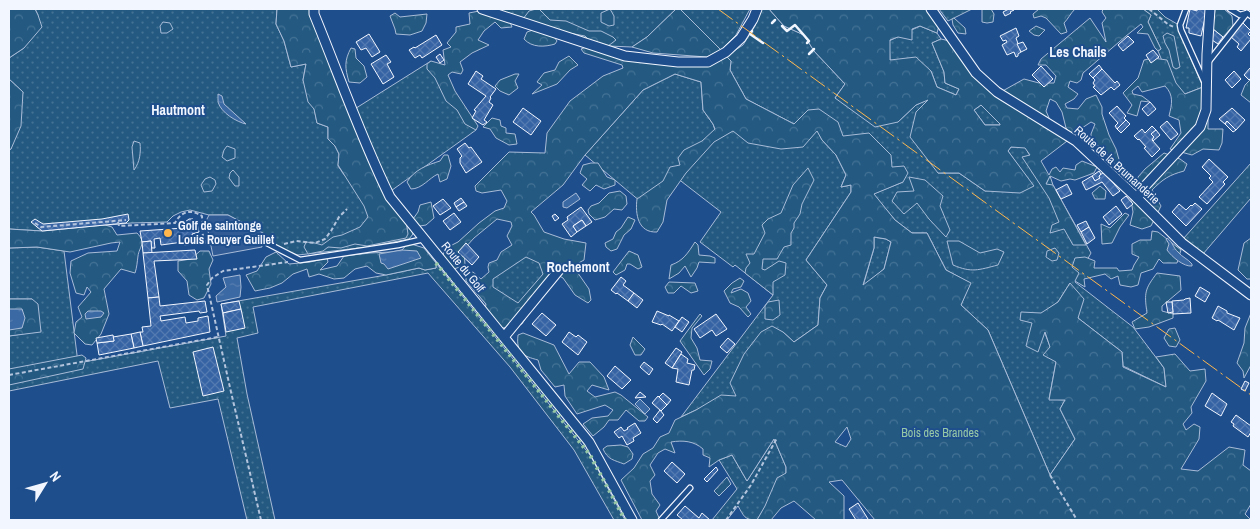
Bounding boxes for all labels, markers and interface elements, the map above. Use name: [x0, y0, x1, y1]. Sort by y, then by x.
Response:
district label: Les Chails: [1049, 43, 1107, 61]
district label: Hautmont: [151, 101, 205, 119]
street label: Route de la Brumanderie: [1071, 122, 1163, 208]
place label: Golf de saintonge Louis Rouyer Guillet: [178, 218, 275, 248]
marker: Golf de saintonge Louis Rouyer Guillet: [162, 227, 174, 239]
street label: Route du Golf: [438, 238, 488, 296]
district label: Rochemont: [546, 258, 610, 276]
park label: Bois des Brandes: [901, 425, 979, 441]
north arrow: [20, 459, 70, 509]
text: N: [46, 467, 65, 485]

